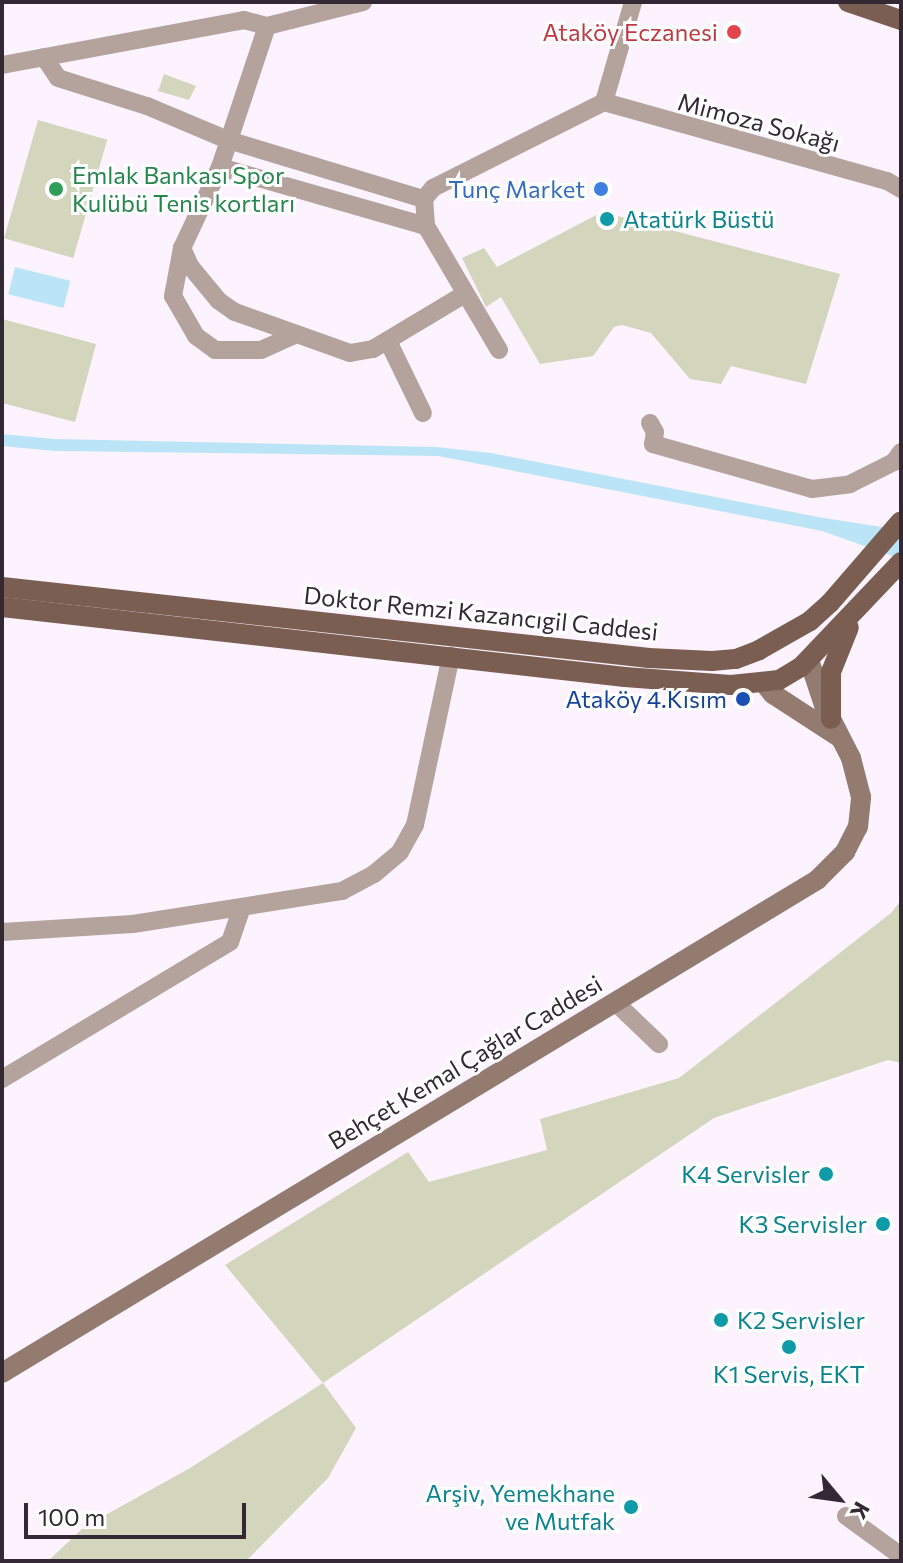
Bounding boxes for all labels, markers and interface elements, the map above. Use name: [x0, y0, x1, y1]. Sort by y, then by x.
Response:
place label: Ataköy Eczanesi: [543, 18, 718, 46]
marker: Ataköy Eczanesi: [725, 23, 743, 41]
street label: Mimoza Sokağı: [675, 87, 843, 157]
place label: Emlak Bankası Spor Kulübü Tenis kortları: [72, 161, 295, 217]
place label: Tunç Market: [448, 175, 585, 203]
marker: Emlak Bankası Spor Kulübü Tenis kortları: [47, 180, 65, 198]
marker: Tunç Market: [592, 180, 610, 198]
place label: Atatürk Büstü: [623, 205, 774, 233]
marker: Atatürk Büstü: [598, 210, 616, 228]
street label: Doktor Remzi Kazancıgil Caddesi: [302, 580, 660, 646]
place label: Ataköy 4.Kısım: [565, 685, 727, 713]
marker: Ataköy 4.Kısım: [734, 690, 752, 708]
street label: Behçet Kemal Çağlar Caddesi: [323, 969, 607, 1155]
place label: K4 Servisler: [681, 1160, 810, 1188]
marker: K4 Servisler: [817, 1165, 835, 1183]
place label: K3 Servisler: [739, 1210, 867, 1238]
marker: K3 Servisler: [874, 1215, 892, 1233]
place label: K2 Servisler: [737, 1306, 865, 1334]
marker: K2 Servisler: [712, 1311, 730, 1329]
marker: K1 Servis, EKT: [780, 1338, 798, 1356]
place label: K1 Servis, EKT: [713, 1360, 865, 1388]
north arrow: [799, 1459, 879, 1539]
place label: Arşiv, Yemekhane ve Mutfak: [426, 1479, 615, 1535]
scale bar: [28, 1487, 250, 1537]
marker: Arşiv, Yemekhane ve Mutfak: [622, 1498, 640, 1516]
text: K: [845, 1498, 876, 1524]
text: 100 m: [38, 1502, 105, 1531]

